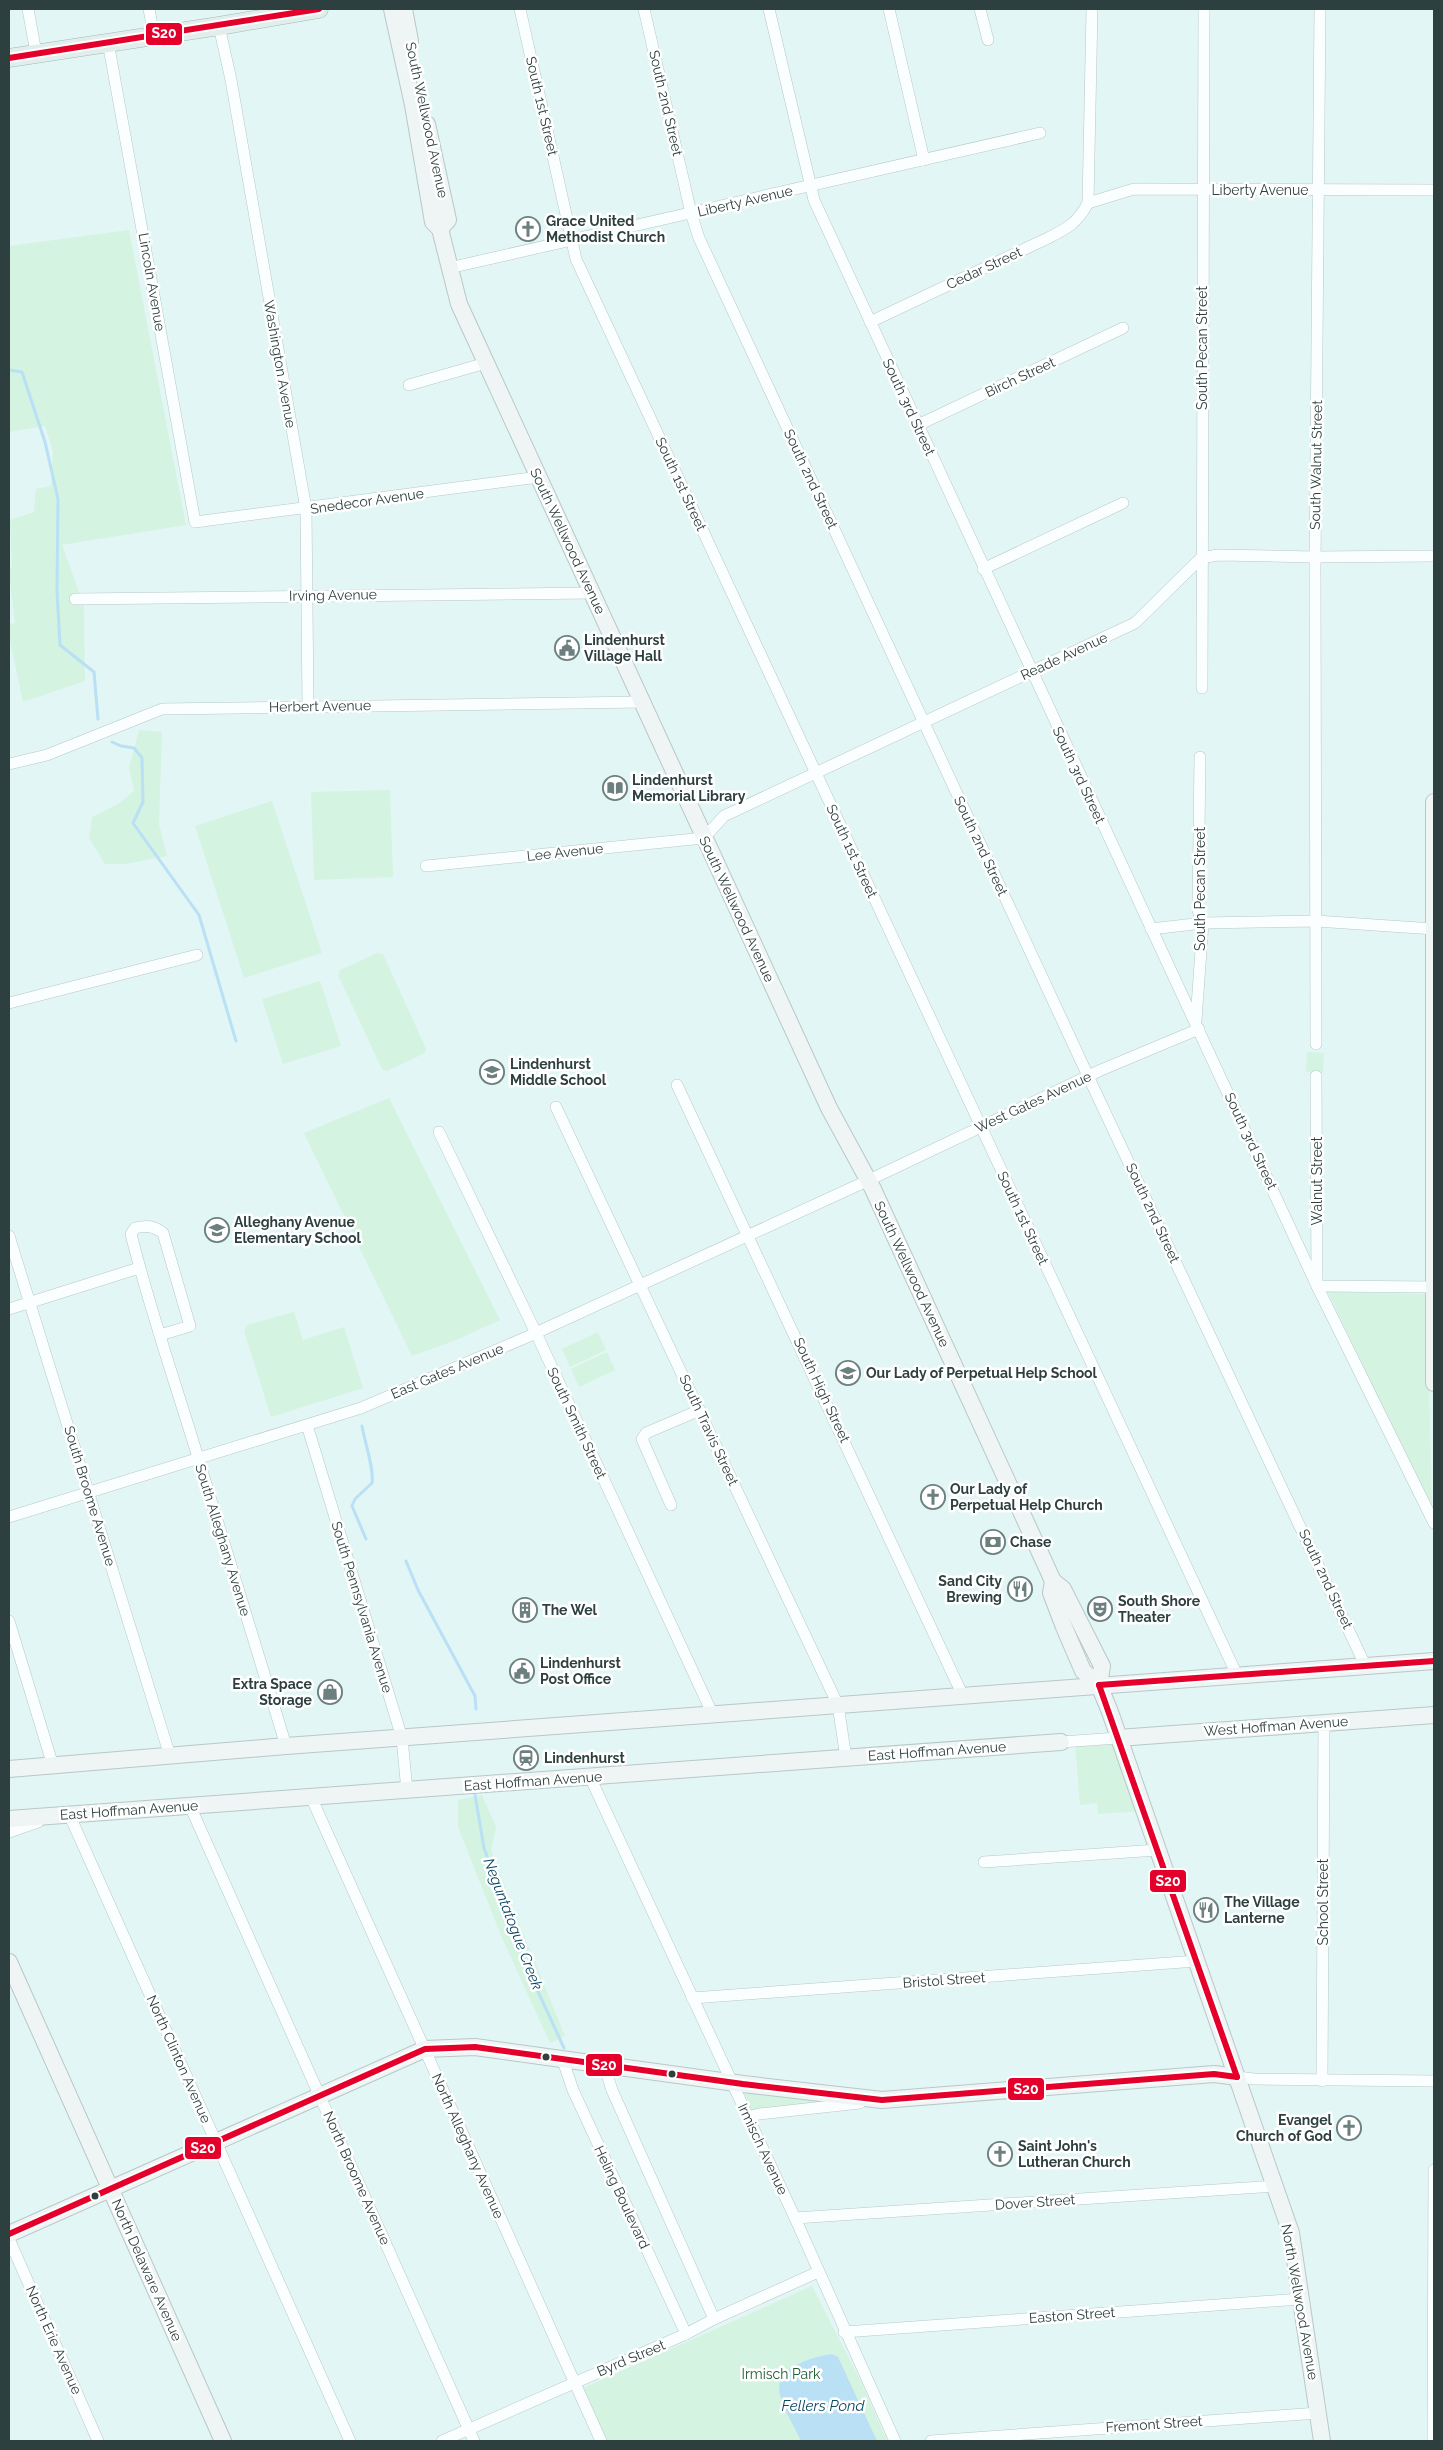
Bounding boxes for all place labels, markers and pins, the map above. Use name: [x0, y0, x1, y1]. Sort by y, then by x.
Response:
place label: Grace United Methodist Church: [546, 213, 665, 245]
church icon: Grace United Methodist Church: [515, 216, 541, 242]
place label: Lindenhurst Village Hall: [584, 632, 665, 664]
public building icon: Lindenhurst Village Hall: [554, 635, 580, 661]
place label: Lindenhurst Memorial Library: [632, 772, 746, 804]
library icon: Lindenhurst Memorial Library: [602, 775, 628, 801]
place label: Lindenhurst Middle School: [510, 1056, 607, 1088]
school or university icon: Lindenhurst Middle School: [479, 1059, 505, 1085]
place label: Alleghany Avenue Elementary School: [234, 1214, 362, 1246]
school or university icon: Alleghany Avenue Elementary School: [204, 1217, 230, 1243]
school or university icon: Our Lady of Perpetual Help School: [835, 1360, 861, 1386]
place label: Our Lady of Perpetual Help School: [866, 1365, 1098, 1381]
place label: Our Lady of Perpetual Help Church: [950, 1481, 1103, 1513]
church icon: Our Lady of Perpetual Help Church: [920, 1484, 946, 1510]
bank icon: Chase: [980, 1529, 1006, 1555]
place label: Chase: [1010, 1534, 1052, 1550]
place label: Sand City Brewing: [938, 1573, 1002, 1605]
restaurant icon: Sand City Brewing: [1007, 1576, 1033, 1602]
place label: South Shore Theater: [1118, 1593, 1201, 1625]
theatre icon: South Shore Theater: [1087, 1596, 1113, 1622]
building icon: The Wel: [512, 1597, 538, 1623]
place label: The Wel: [542, 1602, 598, 1618]
place label: Lindenhurst Post Office: [540, 1655, 621, 1687]
public building icon: Lindenhurst Post Office: [509, 1658, 535, 1684]
place label: Extra Space Storage: [232, 1676, 313, 1708]
shop icon: Extra Space Storage: [317, 1679, 343, 1705]
station icon: Lindenhurst: [513, 1745, 539, 1771]
place label: Lindenhurst: [544, 1750, 625, 1766]
place label: The Village Lanterne: [1224, 1894, 1300, 1926]
restaurant icon: The Village Lanterne: [1193, 1897, 1219, 1923]
unlabelled marker: [541, 2052, 551, 2062]
unlabelled marker: [667, 2069, 677, 2079]
place label: Evangel Church of God: [1236, 2112, 1333, 2144]
church icon: Evangel Church of God: [1336, 2115, 1362, 2141]
place label: Saint John's Lutheran Church: [1018, 2138, 1131, 2170]
church icon: Saint John's Lutheran Church: [987, 2141, 1013, 2167]
unlabelled marker: [90, 2191, 100, 2201]

